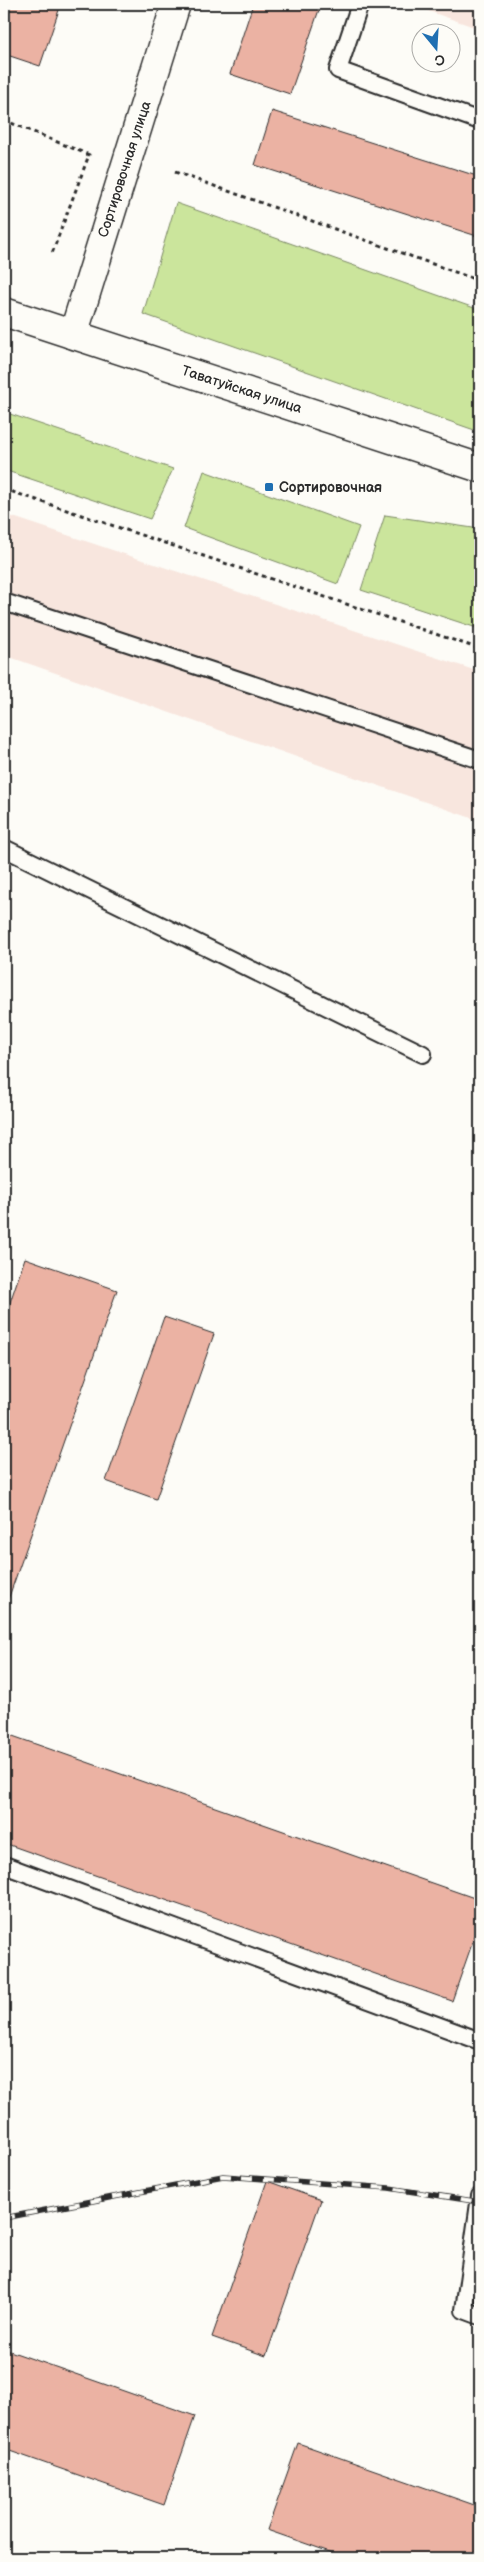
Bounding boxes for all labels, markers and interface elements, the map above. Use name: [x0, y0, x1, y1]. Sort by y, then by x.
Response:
north arrow: [412, 22, 462, 72]
text: С: [432, 50, 447, 70]
street label: Сортировочная улица: [94, 98, 155, 239]
street label: Таватуйская улица: [179, 362, 305, 417]
place label: Сортировочная: [279, 479, 382, 496]
marker: Сортировочная: [263, 481, 275, 493]

